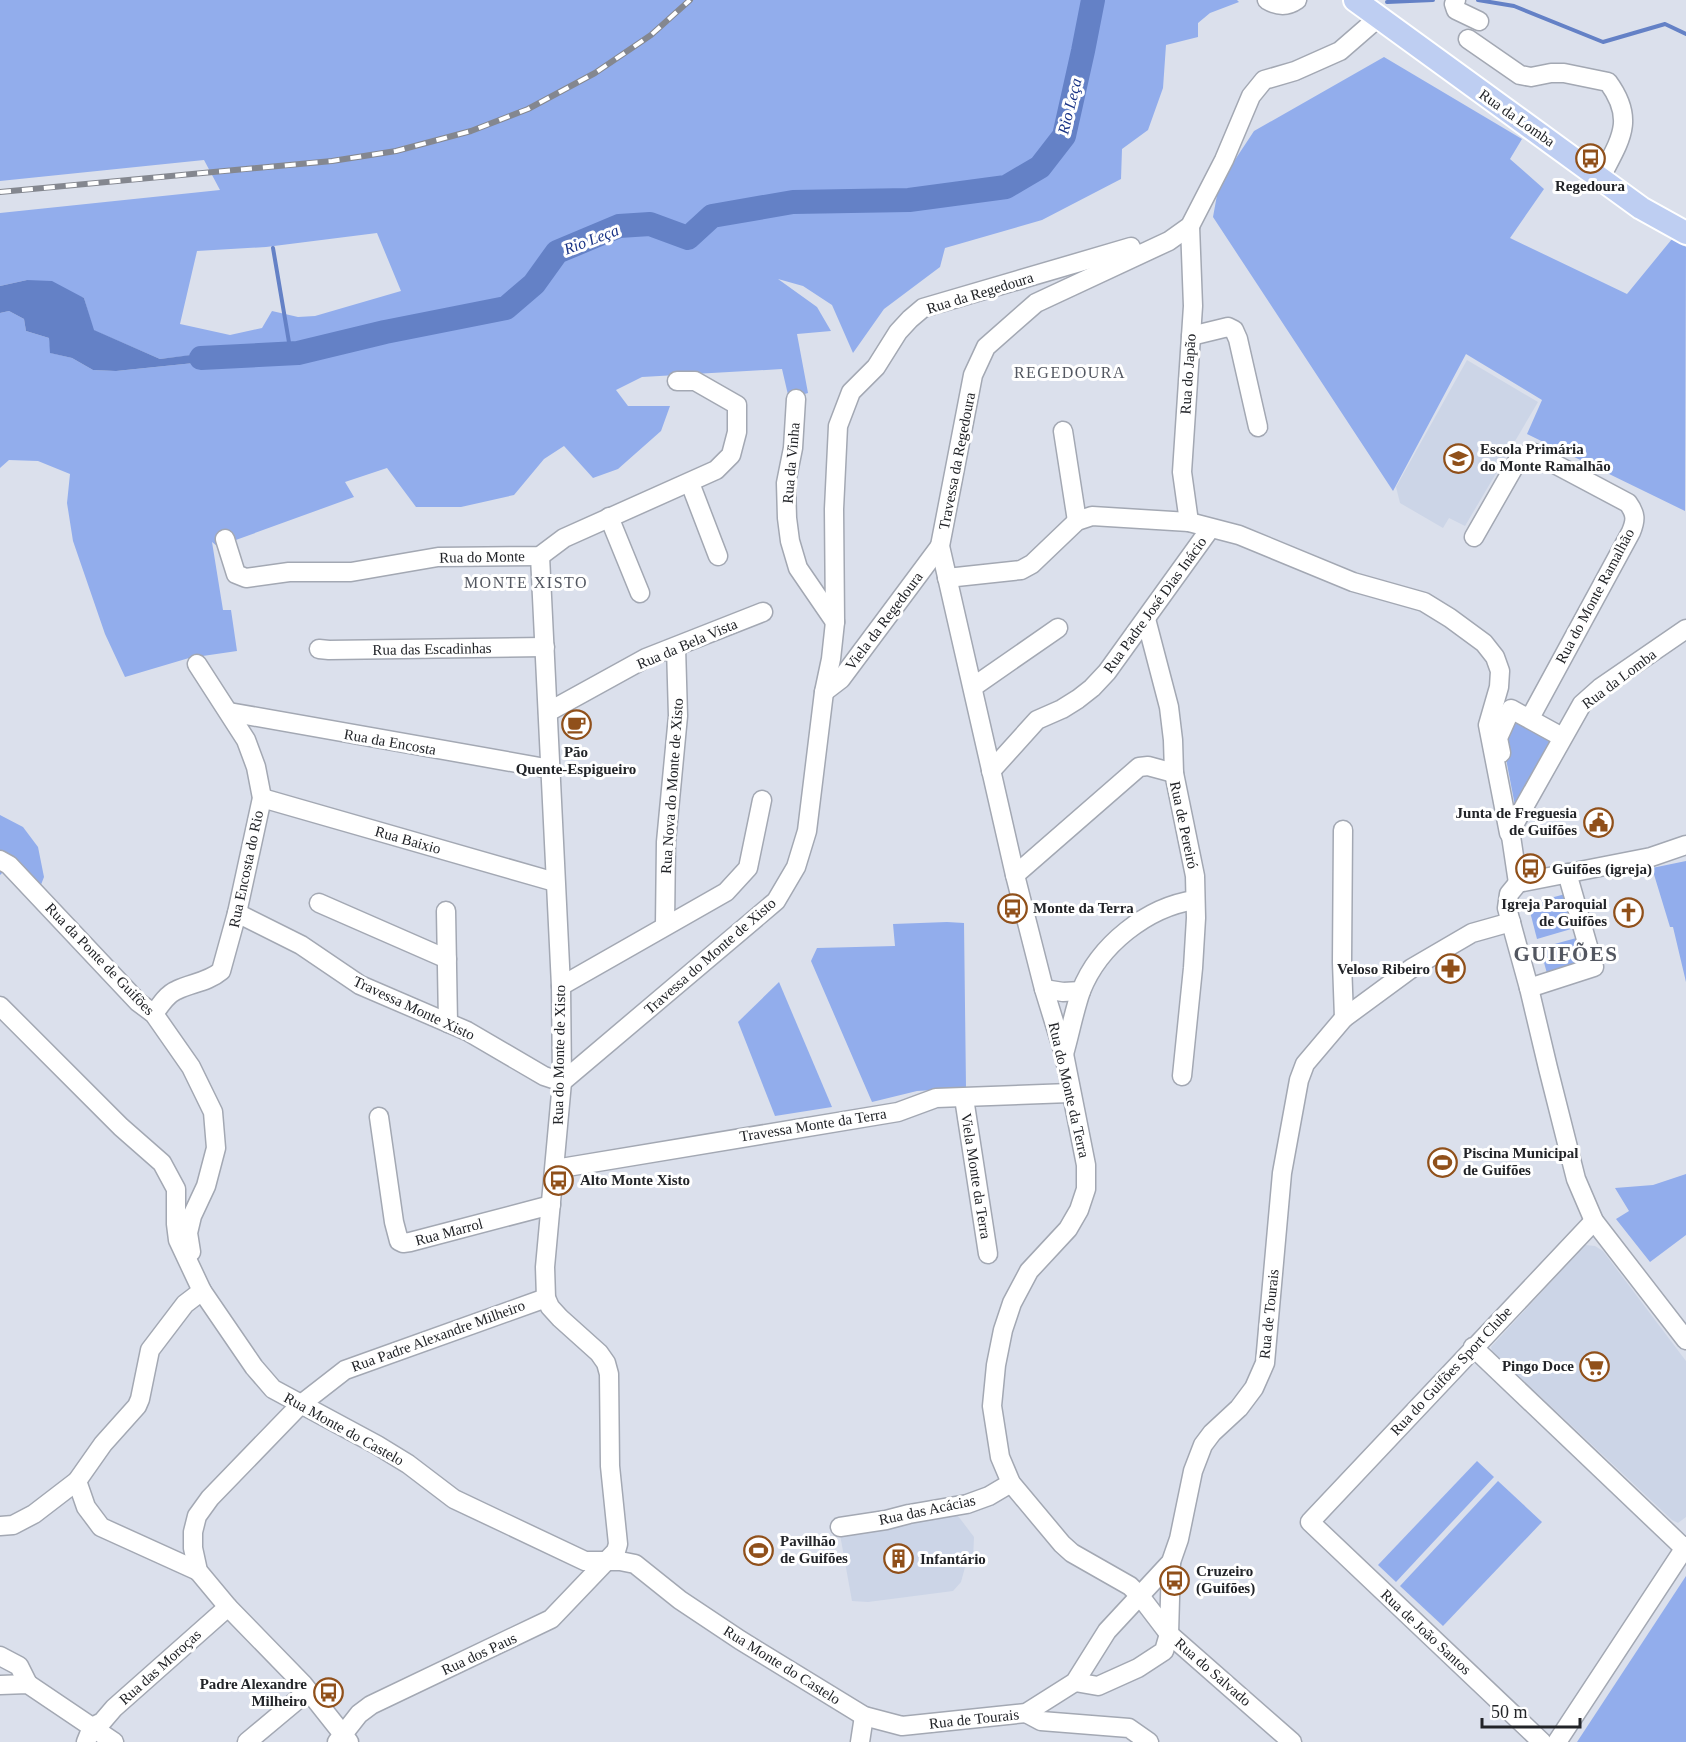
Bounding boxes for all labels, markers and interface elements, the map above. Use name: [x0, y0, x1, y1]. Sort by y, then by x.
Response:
water label: Rio Leça: [1054, 76, 1086, 137]
street label: Rua da Lomba: [1476, 86, 1558, 150]
bus stop icon: Regedoura: [1574, 143, 1606, 175]
place label: Regedoura: [1555, 178, 1625, 194]
water label: Rio Leça: [560, 221, 621, 259]
street label: Rua da Regedoura: [925, 269, 1036, 317]
street label: Rua do Japão: [1177, 333, 1199, 415]
district label: REGEDOURA: [1014, 364, 1126, 381]
street label: Travessa da Regedoura: [936, 391, 978, 531]
street label: Rua da Vinha: [779, 421, 803, 504]
place label: Escola Primária do Monte Ramalhão: [1480, 441, 1611, 474]
school or university icon: Escola Primária do Monte Ramalhão: [1443, 442, 1475, 474]
street label: Rua do Monte Ramalhão: [1553, 526, 1637, 666]
street label: Rua Padre José Dias Inácio: [1100, 534, 1210, 676]
street label: Rua do Monte: [439, 548, 525, 566]
street label: Viela da Regedoura: [842, 569, 926, 673]
district label: MONTE XISTO: [464, 574, 588, 591]
street label: Rua da Bela Vista: [634, 615, 740, 672]
street label: Rua das Escadinhas: [372, 640, 492, 658]
street label: Rua da Lomba: [1579, 646, 1659, 712]
street label: Rua Nova do Monte de Xisto: [658, 698, 686, 874]
cafe icon: Pão Quente-Espigueiro: [560, 709, 592, 741]
street label: Rua da Encosta: [343, 726, 438, 758]
place label: Pão Quente-Espigueiro: [516, 744, 636, 777]
street label: Rua de Pereiró: [1167, 780, 1201, 870]
place label: Junta de Freguesia de Guifões: [1456, 805, 1577, 838]
public building icon: Junta de Freguesia de Guifões: [1582, 806, 1614, 838]
street label: Rua Encosta do Rio: [226, 809, 266, 929]
street label: Rua Baixio: [373, 823, 443, 857]
bus stop icon: Guifões (igreja): [1515, 853, 1547, 885]
place label: Guifões (igreja): [1552, 861, 1652, 878]
bus stop icon: Monte da Terra: [996, 892, 1028, 924]
street label: Travessa do Monte de Xisto: [641, 895, 779, 1017]
place label: Igreja Paroquial de Guifões: [1501, 896, 1607, 929]
church icon: Igreja Paroquial de Guifões: [1612, 897, 1644, 929]
street label: Rua da Ponte de Guifões: [42, 900, 158, 1018]
place label: Monte da Terra: [1033, 900, 1134, 916]
district label: GUIFÕES: [1513, 942, 1619, 966]
pharmacy icon: Veloso Ribeiro: [1435, 953, 1467, 985]
place label: Veloso Ribeiro: [1337, 961, 1430, 977]
street label: Travessa Monte Xisto: [351, 973, 477, 1043]
street label: Rua do Monte de Xisto: [550, 985, 568, 1125]
street label: Rua do Monte da Terra: [1046, 1021, 1092, 1160]
street label: Travessa Monte da Terra: [738, 1105, 888, 1145]
street label: Viela Monte da Terra: [958, 1112, 994, 1240]
place label: Piscina Municipal de Guifões: [1463, 1145, 1578, 1178]
sports icon: Piscina Municipal de Guifões: [1426, 1146, 1458, 1178]
bus stop icon: Alto Monte Xisto: [543, 1164, 575, 1196]
place label: Alto Monte Xisto: [580, 1172, 690, 1188]
street label: Rua Marrol: [413, 1215, 485, 1249]
street label: Rua de Tourais: [1256, 1268, 1282, 1360]
street label: Rua Padre Alexandre Milheiro: [349, 1297, 527, 1375]
street label: Rua do Guifões Sport Clube: [1387, 1303, 1515, 1439]
supermarket icon: Pingo Doce: [1579, 1350, 1611, 1382]
place label: Pingo Doce: [1502, 1358, 1574, 1374]
street label: Rua Monte do Castelo: [281, 1389, 407, 1469]
street label: Rua das Acácias: [877, 1492, 977, 1528]
place label: Pavilhão de Guifões: [780, 1533, 848, 1566]
sports icon: Pavilhão de Guifões: [743, 1534, 775, 1566]
building icon: Infantário: [883, 1543, 915, 1575]
place label: Infantário: [920, 1551, 986, 1567]
place label: Cruzeiro (Guifões): [1196, 1563, 1255, 1597]
bus stop icon: Cruzeiro (Guifões): [1159, 1564, 1191, 1596]
street label: Rua de João Santos: [1378, 1586, 1474, 1678]
street label: Rua Monte do Castelo: [721, 1623, 843, 1707]
street label: Rua das Moroças: [116, 1626, 204, 1708]
street label: Rua dos Paus: [439, 1630, 519, 1678]
street label: Rua do Salvado: [1172, 1635, 1254, 1709]
place label: Padre Alexandre Milheiro: [200, 1676, 307, 1709]
bus stop icon: Padre Alexandre Milheiro: [312, 1677, 344, 1709]
scale bar: [1482, 1691, 1580, 1729]
text: 50 m: [1491, 1702, 1528, 1722]
street label: Rua de Tourais: [928, 1706, 1020, 1732]

